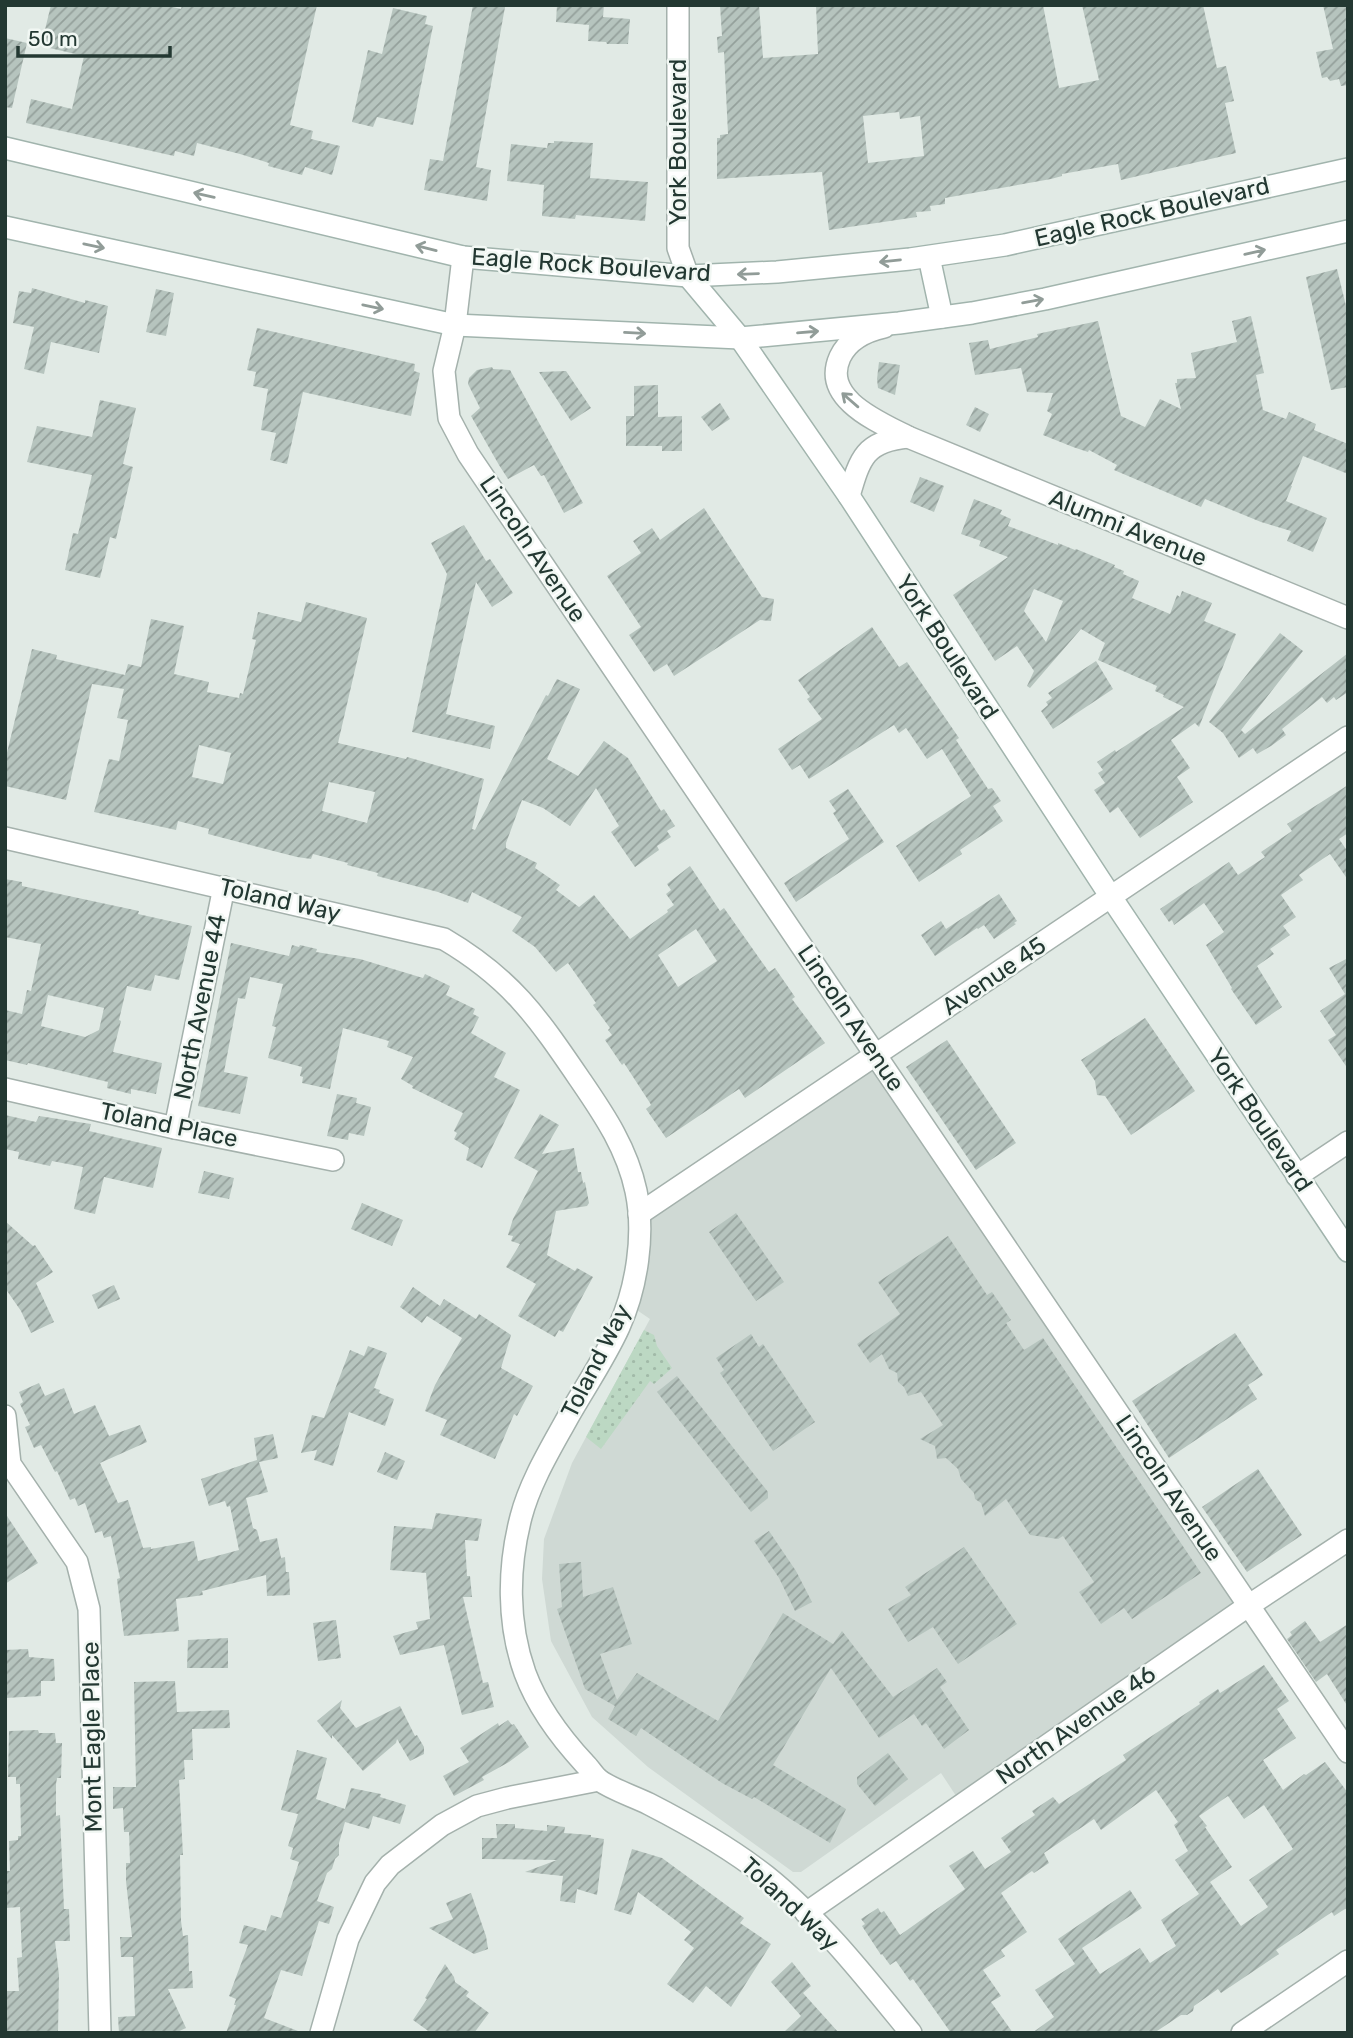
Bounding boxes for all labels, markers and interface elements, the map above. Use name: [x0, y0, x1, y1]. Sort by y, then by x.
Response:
scale bar: [18, 14, 170, 58]
text: 50 m: [28, 26, 78, 51]
street label: York Boulevard: [664, 59, 692, 225]
street label: Eagle Rock Boulevard: [1032, 171, 1272, 253]
one-way arrow: [193, 188, 216, 201]
one-way arrow: [82, 240, 105, 253]
one-way arrow: [415, 241, 437, 254]
street label: Eagle Rock Boulevard: [470, 243, 712, 287]
one-way arrow: [1244, 245, 1266, 258]
one-way arrow: [879, 255, 902, 268]
one-way arrow: [737, 267, 760, 280]
one-way arrow: [1022, 294, 1044, 308]
one-way arrow: [361, 300, 384, 314]
one-way arrow: [796, 325, 819, 338]
one-way arrow: [623, 327, 646, 340]
one-way arrow: [841, 392, 859, 408]
street label: Lincoln Avenue: [474, 470, 592, 628]
street label: Alumni Avenue: [1045, 484, 1211, 572]
street label: York Boulevard: [890, 569, 1004, 725]
street label: Toland Way: [217, 872, 343, 928]
street label: North Avenue 44: [168, 912, 232, 1102]
street label: Avenue 45: [937, 931, 1051, 1021]
street label: Lincoln Avenue: [792, 939, 910, 1097]
street label: York Boulevard: [1202, 1043, 1318, 1197]
street label: Toland Place: [97, 1097, 241, 1153]
street label: Toland Way: [555, 1300, 637, 1422]
street label: Lincoln Avenue: [1110, 1409, 1228, 1567]
street label: Mont Eagle Place: [76, 1641, 108, 1833]
street label: North Avenue 46: [991, 1660, 1161, 1790]
street label: Toland Way: [735, 1852, 845, 1956]

